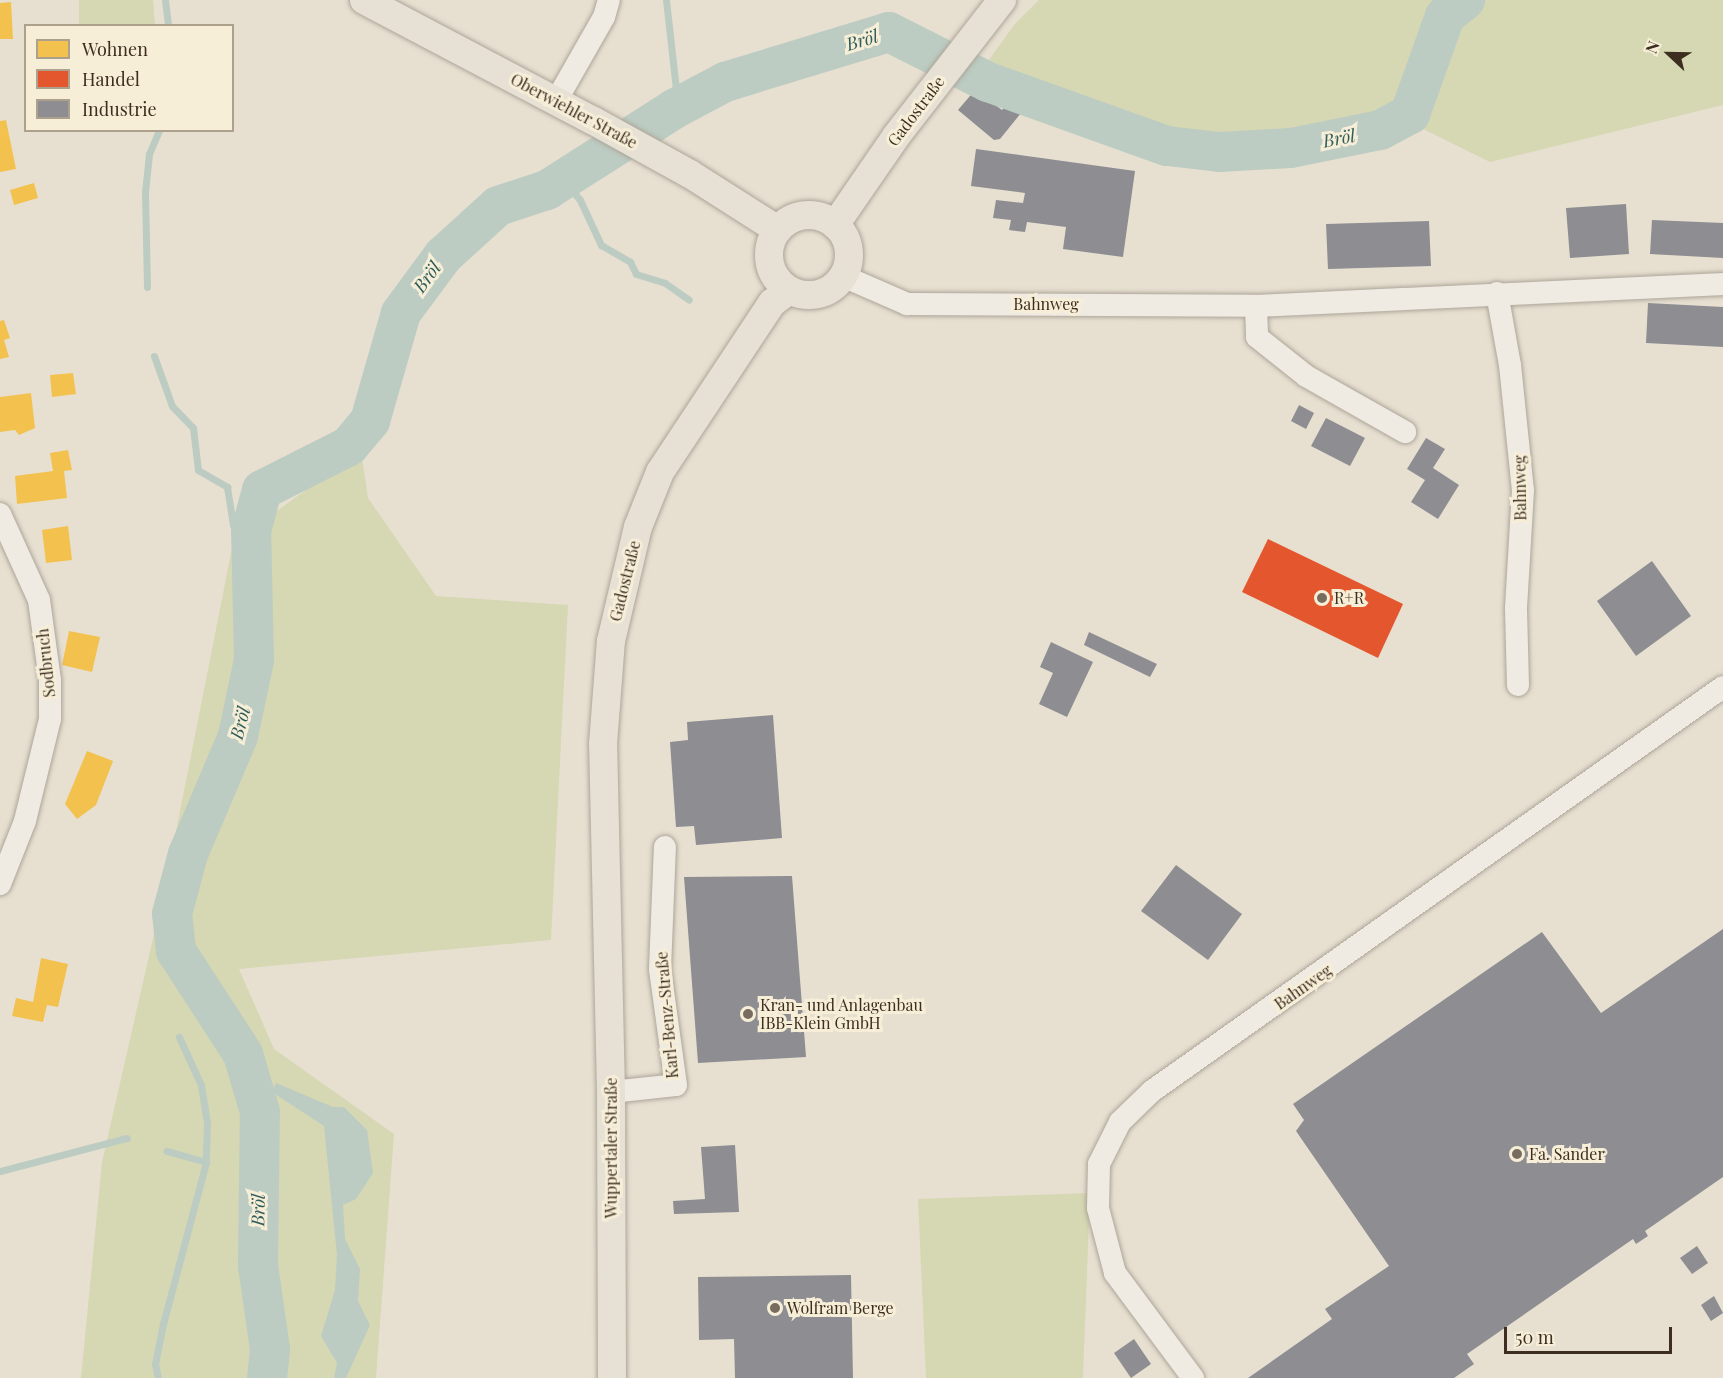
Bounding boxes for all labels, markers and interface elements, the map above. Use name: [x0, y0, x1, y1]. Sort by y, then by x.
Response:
legend: [24, 24, 234, 132]
north arrow: [1639, 24, 1699, 84]
water label: Bröl: [843, 25, 881, 55]
text: Wohnen: [82, 37, 148, 61]
text: N: [1640, 38, 1664, 56]
text: Handel: [82, 67, 140, 91]
street label: Oberwiehler Straße: [507, 69, 641, 153]
street label: Gadostraße: [883, 72, 949, 150]
text: Industrie: [82, 97, 157, 121]
water label: Bröl: [1321, 124, 1357, 152]
water label: Bröl: [409, 258, 445, 296]
street label: Bahnweg: [1013, 294, 1079, 314]
street label: Bahnweg: [1510, 455, 1530, 521]
street label: Gadostraße: [606, 539, 644, 623]
place label: R+R: [1334, 588, 1364, 608]
marker: R+R: [1315, 591, 1329, 605]
street label: Sodbruch: [33, 628, 59, 698]
water label: Bröl: [225, 705, 255, 741]
street label: Karl-Benz-Straße: [652, 951, 682, 1079]
street label: Bahnweg: [1271, 960, 1335, 1014]
place label: Kran- und Anlagenbau IBB-Klein GmbH: [760, 995, 923, 1033]
marker: Kran- und Anlagenbau IBB-Klein GmbH: [741, 1007, 755, 1021]
street label: Wuppertaler Straße: [601, 1077, 621, 1219]
place label: Fa. Sander: [1529, 1144, 1605, 1164]
marker: Fa. Sander: [1510, 1147, 1524, 1161]
water label: Bröl: [247, 1194, 269, 1226]
place label: Wolfram Berge: [787, 1298, 894, 1318]
marker: Wolfram Berge: [768, 1301, 782, 1315]
scale bar: [1507, 1315, 1675, 1353]
text: 50 m: [1515, 1325, 1554, 1349]

